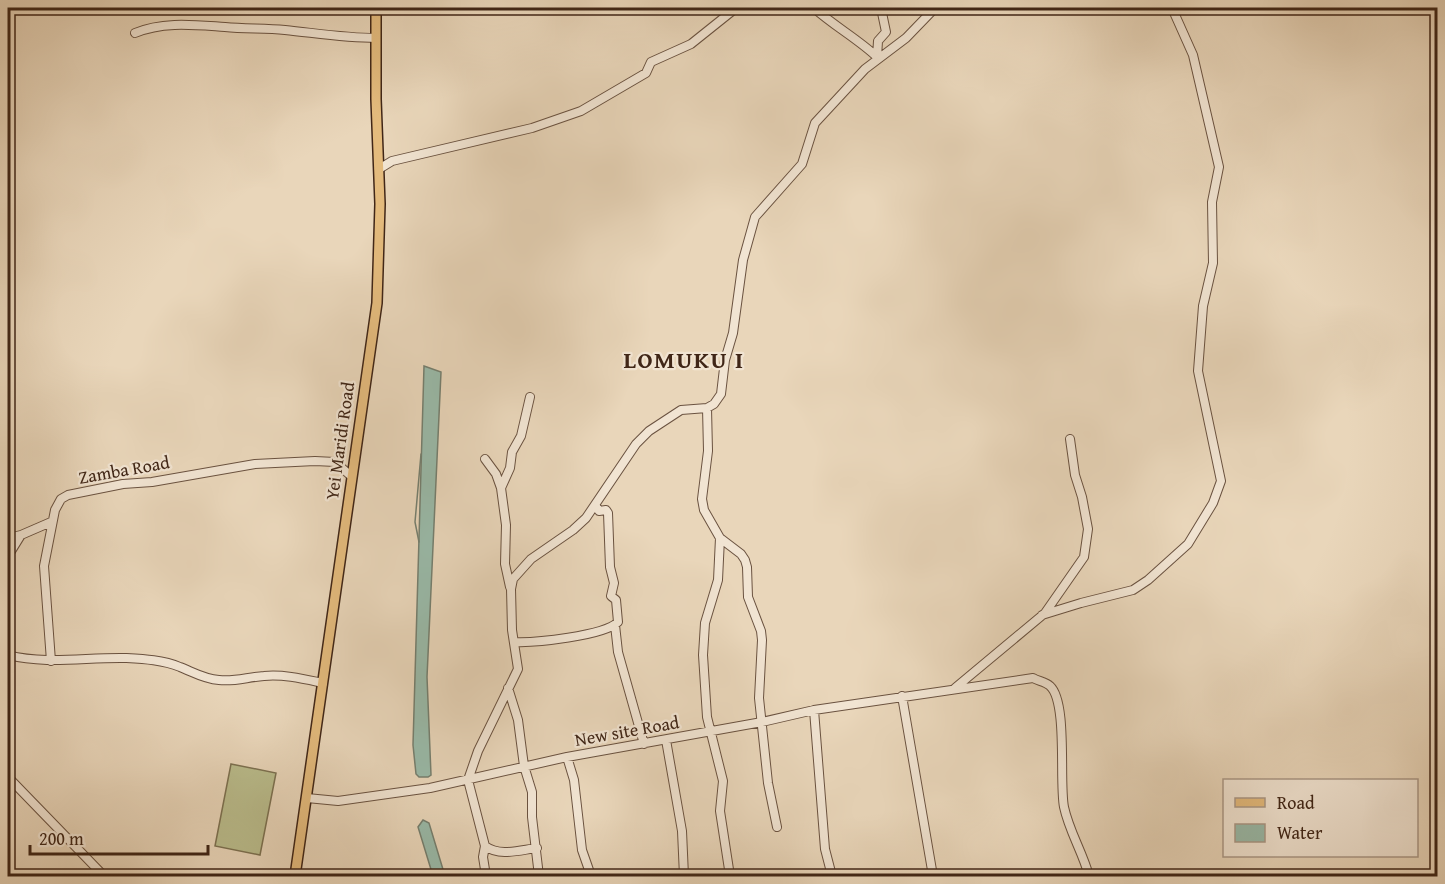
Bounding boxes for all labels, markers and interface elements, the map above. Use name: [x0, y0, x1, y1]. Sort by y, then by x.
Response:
district label: LOMUKU I: [623, 342, 745, 377]
street label: Yei Maridi Road: [318, 380, 361, 502]
street label: Zamba Road: [76, 448, 172, 491]
street label: New site Road: [573, 708, 682, 753]
legend: [1223, 779, 1418, 857]
text: Road: [1277, 789, 1315, 816]
scale bar: [30, 818, 208, 856]
text: Water: [1277, 819, 1323, 846]
text: 200 m: [39, 825, 84, 852]

